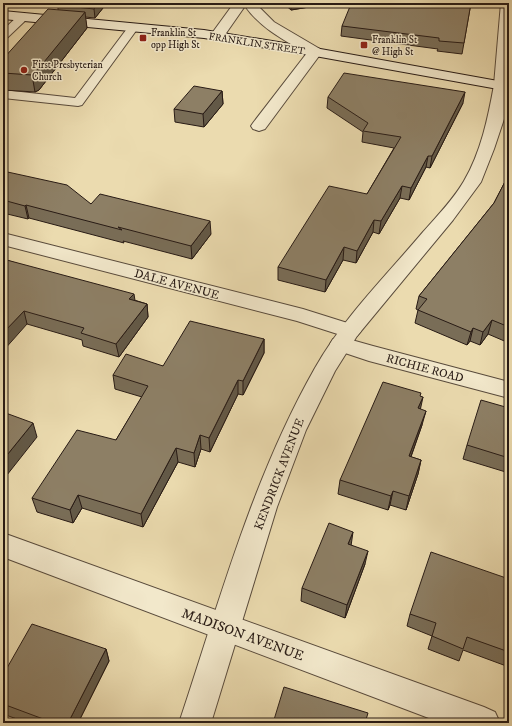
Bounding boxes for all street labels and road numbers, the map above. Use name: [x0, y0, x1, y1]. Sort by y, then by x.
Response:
street label: FRANKLIN STREET: [208, 30, 306, 58]
street label: DALE AVENUE: [133, 266, 221, 303]
street label: RICHIE ROAD: [384, 351, 465, 386]
street label: KENDRICK AVENUE: [251, 416, 308, 532]
street label: MADISON AVENUE: [179, 604, 306, 665]

